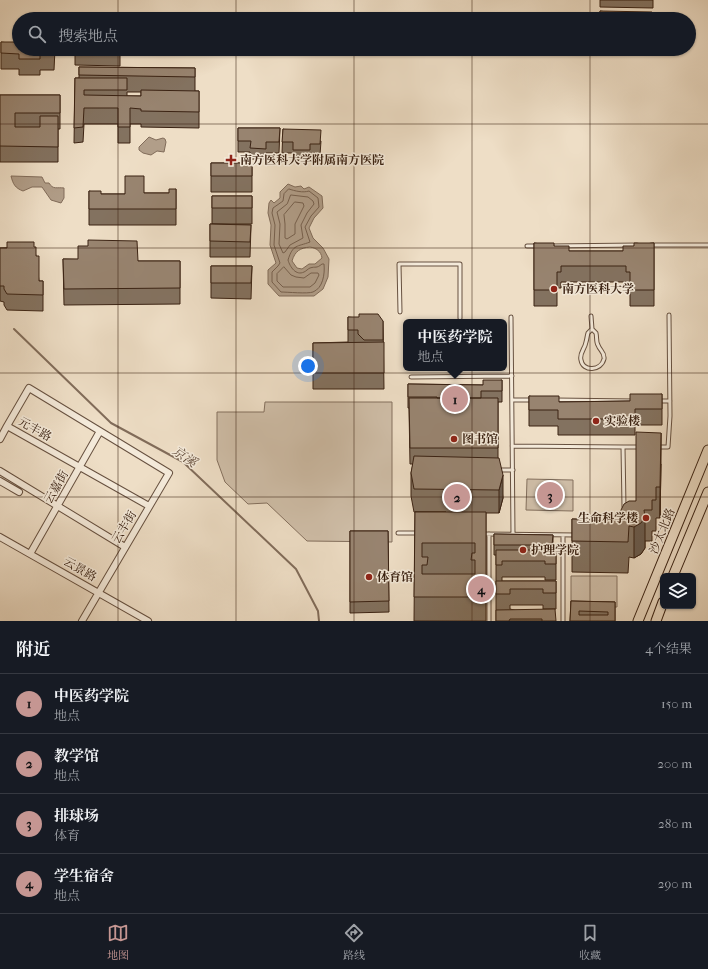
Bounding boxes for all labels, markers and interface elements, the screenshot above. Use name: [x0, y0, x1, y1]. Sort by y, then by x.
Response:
search box: [12, 12, 696, 56]
icon: search: [26, 23, 48, 45]
text: 搜索地点: [58, 27, 118, 45]
place label: 南方医科大学附属南方医院: [240, 153, 384, 167]
marker: 南方医科大学附属南方医院: [225, 154, 237, 166]
place label: 南方医科大学: [562, 282, 634, 296]
marker: 南方医科大学: [549, 284, 559, 294]
popup: [403, 319, 507, 371]
text: 中医药学院: [417, 328, 493, 346]
text: 地点: [417, 349, 444, 364]
your location: [298, 356, 318, 376]
pin: 1: [442, 384, 468, 414]
street label: 元丰路: [16, 414, 54, 444]
place label: 实验楼: [604, 414, 640, 428]
marker: 实验楼: [591, 416, 601, 426]
place label: 图书馆: [462, 432, 498, 446]
marker: 图书馆: [449, 434, 459, 444]
water label: 京溪: [170, 443, 201, 471]
street label: 云嘉街: [41, 467, 72, 506]
pin: 3: [537, 480, 563, 510]
pin: 2: [444, 482, 470, 512]
street label: 沙太北路: [647, 506, 677, 556]
street label: 云丰街: [109, 507, 140, 546]
place label: 生命科学楼: [578, 511, 638, 525]
marker: 生命科学楼: [641, 513, 651, 523]
place label: 护理学院: [531, 543, 579, 557]
marker: 护理学院: [518, 545, 528, 555]
street label: 云景路: [61, 554, 99, 584]
place label: 体育馆: [377, 570, 413, 584]
marker: 体育馆: [364, 572, 374, 582]
map controls: [660, 573, 696, 609]
button: layers: [660, 573, 696, 609]
pin: 4: [468, 574, 494, 604]
text: 附近: [16, 639, 50, 659]
text: 4个结果: [645, 641, 692, 656]
text: 中医药学院: [54, 687, 129, 705]
text: 1: [27, 696, 31, 711]
text: 150 m: [661, 696, 692, 711]
text: 地点: [54, 708, 80, 723]
text: 教学馆: [54, 747, 99, 765]
text: 2: [26, 756, 32, 771]
text: 200 m: [657, 756, 692, 771]
text: 地点: [54, 768, 80, 783]
text: 排球场: [54, 807, 99, 825]
text: 3: [26, 816, 32, 831]
text: 280 m: [658, 816, 692, 831]
text: 体育: [54, 828, 80, 843]
text: 学生宿舍: [54, 867, 114, 885]
text: 4: [25, 876, 33, 891]
text: 290 m: [658, 876, 692, 891]
text: 地点: [54, 888, 80, 903]
tab: 地图: [107, 922, 129, 962]
tab: 路线: [343, 922, 365, 962]
tab: 收藏: [579, 922, 601, 962]

